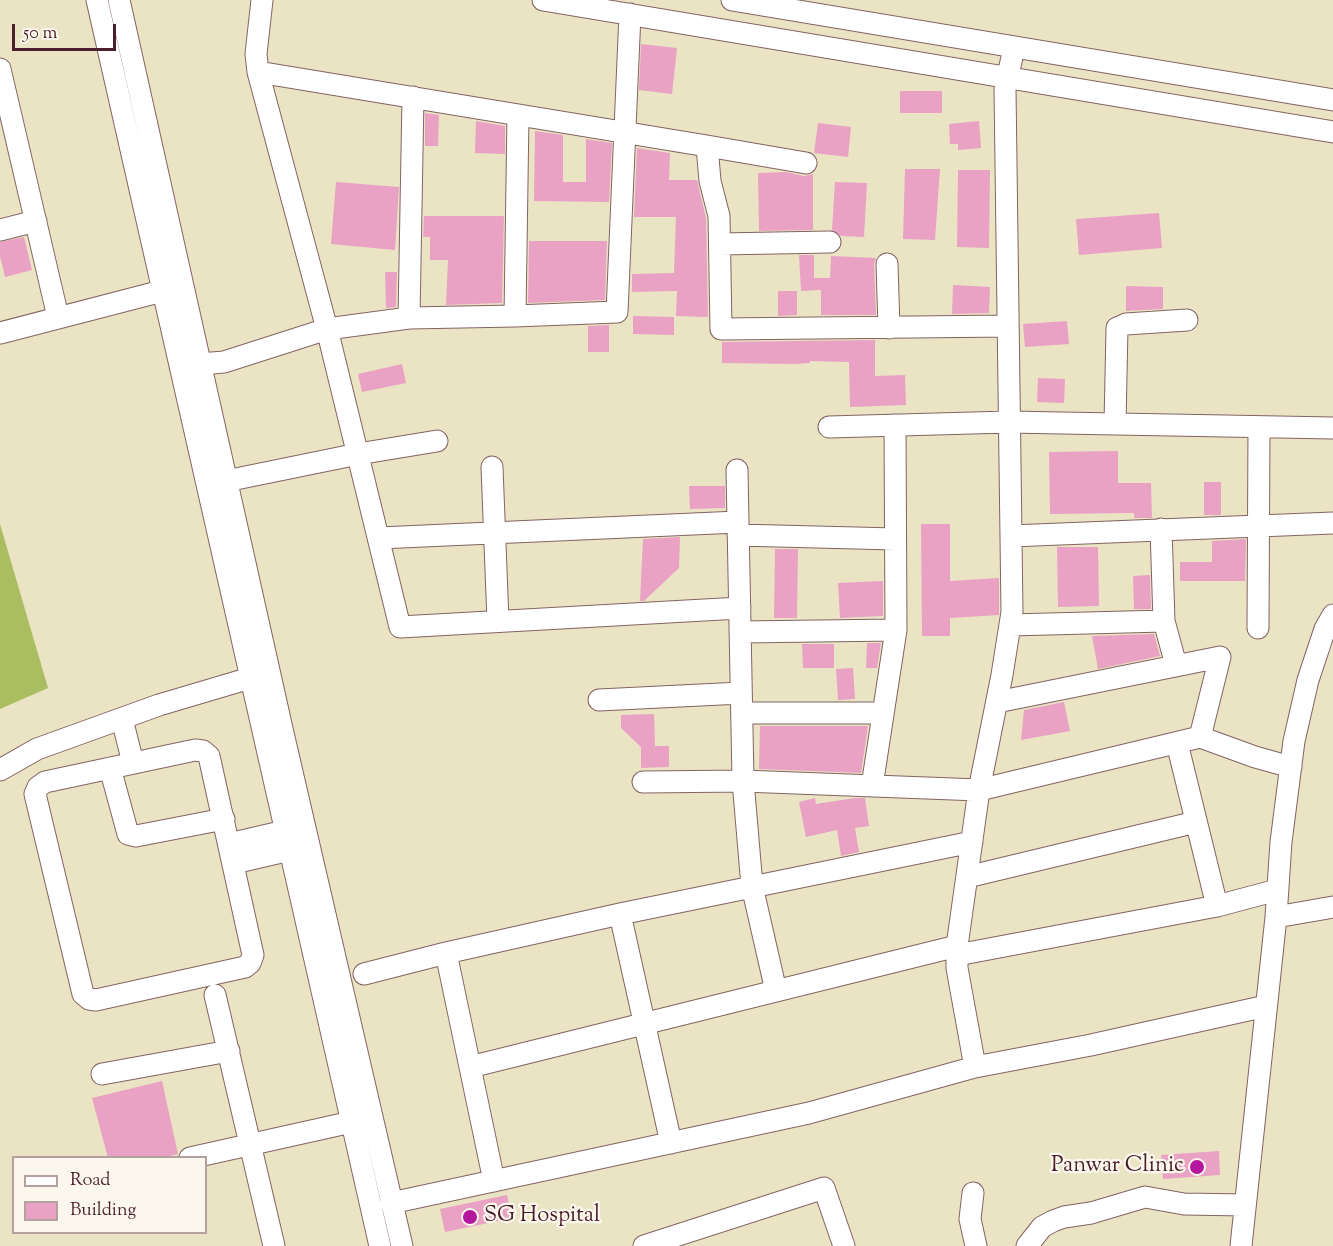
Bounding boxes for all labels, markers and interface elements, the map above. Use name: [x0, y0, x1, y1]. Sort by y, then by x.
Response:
scale bar: [15, 12, 118, 50]
text: 50 m: [23, 21, 57, 47]
place label: Panwar Clinic: [1051, 1154, 1184, 1180]
legend: [12, 1156, 207, 1234]
marker: Panwar Clinic: [1188, 1158, 1206, 1176]
text: Road: [70, 1168, 110, 1194]
text: Building: [70, 1198, 136, 1224]
place label: SG Hospital: [484, 1204, 600, 1230]
marker: SG Hospital: [461, 1208, 479, 1226]

